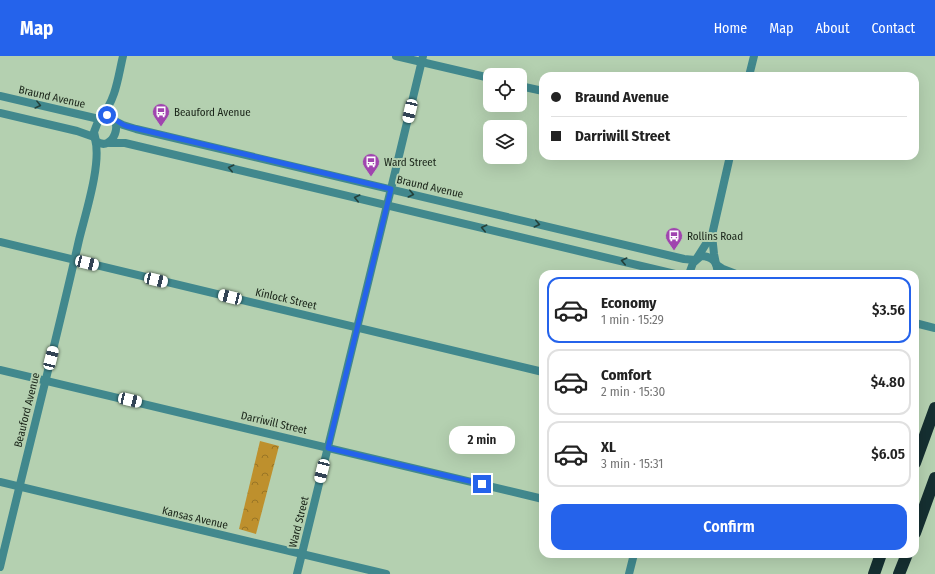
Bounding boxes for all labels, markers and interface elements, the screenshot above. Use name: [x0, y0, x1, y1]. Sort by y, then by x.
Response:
text: Map: [20, 17, 53, 40]
text: Home: [714, 20, 747, 37]
text: Map: [769, 20, 793, 37]
text: About: [815, 20, 850, 37]
text: Contact: [872, 20, 915, 37]
map controls: [483, 68, 527, 164]
button: locate: [483, 68, 527, 112]
street label: Braund Avenue: [17, 83, 87, 111]
text: Braund Avenue: [575, 88, 669, 106]
car: [401, 98, 419, 124]
one-way arrow: [34, 100, 41, 109]
bus stop icon: Beauford Avenue: [151, 102, 171, 127]
route start: [98, 106, 116, 124]
place label: Beauford Avenue: [174, 106, 251, 119]
button: layers: [483, 120, 527, 164]
text: Darriwill Street: [575, 127, 670, 145]
bus stop icon: Ward Street: [361, 152, 381, 177]
place label: Ward Street: [384, 156, 437, 169]
one-way arrow: [227, 164, 234, 172]
street label: Braund Avenue: [395, 173, 465, 201]
one-way arrow: [407, 189, 414, 198]
one-way arrow: [354, 194, 360, 202]
one-way arrow: [534, 219, 541, 228]
one-way arrow: [480, 224, 487, 233]
bus stop icon: Rollins Road: [664, 226, 684, 251]
place label: Rollins Road: [687, 230, 743, 243]
car: [74, 254, 100, 272]
one-way arrow: [620, 258, 627, 266]
car: [143, 271, 169, 289]
street label: Kinlock Street: [254, 286, 318, 312]
car: [217, 288, 243, 306]
icon: car: [553, 292, 589, 328]
text: Economy: [601, 294, 656, 312]
text: $3.56: [872, 301, 905, 319]
text: 1 min · 15:29: [601, 312, 664, 327]
car: [42, 345, 60, 371]
icon: car: [553, 364, 589, 400]
text: Comfort: [601, 366, 652, 384]
street label: Beauford Avenue: [11, 371, 43, 449]
text: $4.80: [871, 373, 905, 391]
text: 2 min · 15:30: [601, 384, 665, 399]
car: [117, 391, 143, 409]
street label: Darriwill Street: [240, 409, 309, 437]
callout: 2 min: [449, 426, 515, 454]
text: 2 min: [468, 432, 496, 447]
icon: car: [553, 436, 589, 472]
text: XL: [601, 438, 616, 456]
text: $6.05: [871, 445, 905, 463]
text: 3 min · 15:31: [601, 456, 663, 471]
car: [313, 458, 331, 484]
route end: [473, 475, 491, 493]
street label: Ward Street: [286, 495, 312, 549]
street label: Kansas Avenue: [161, 504, 229, 532]
button: Confirm: [551, 504, 907, 550]

